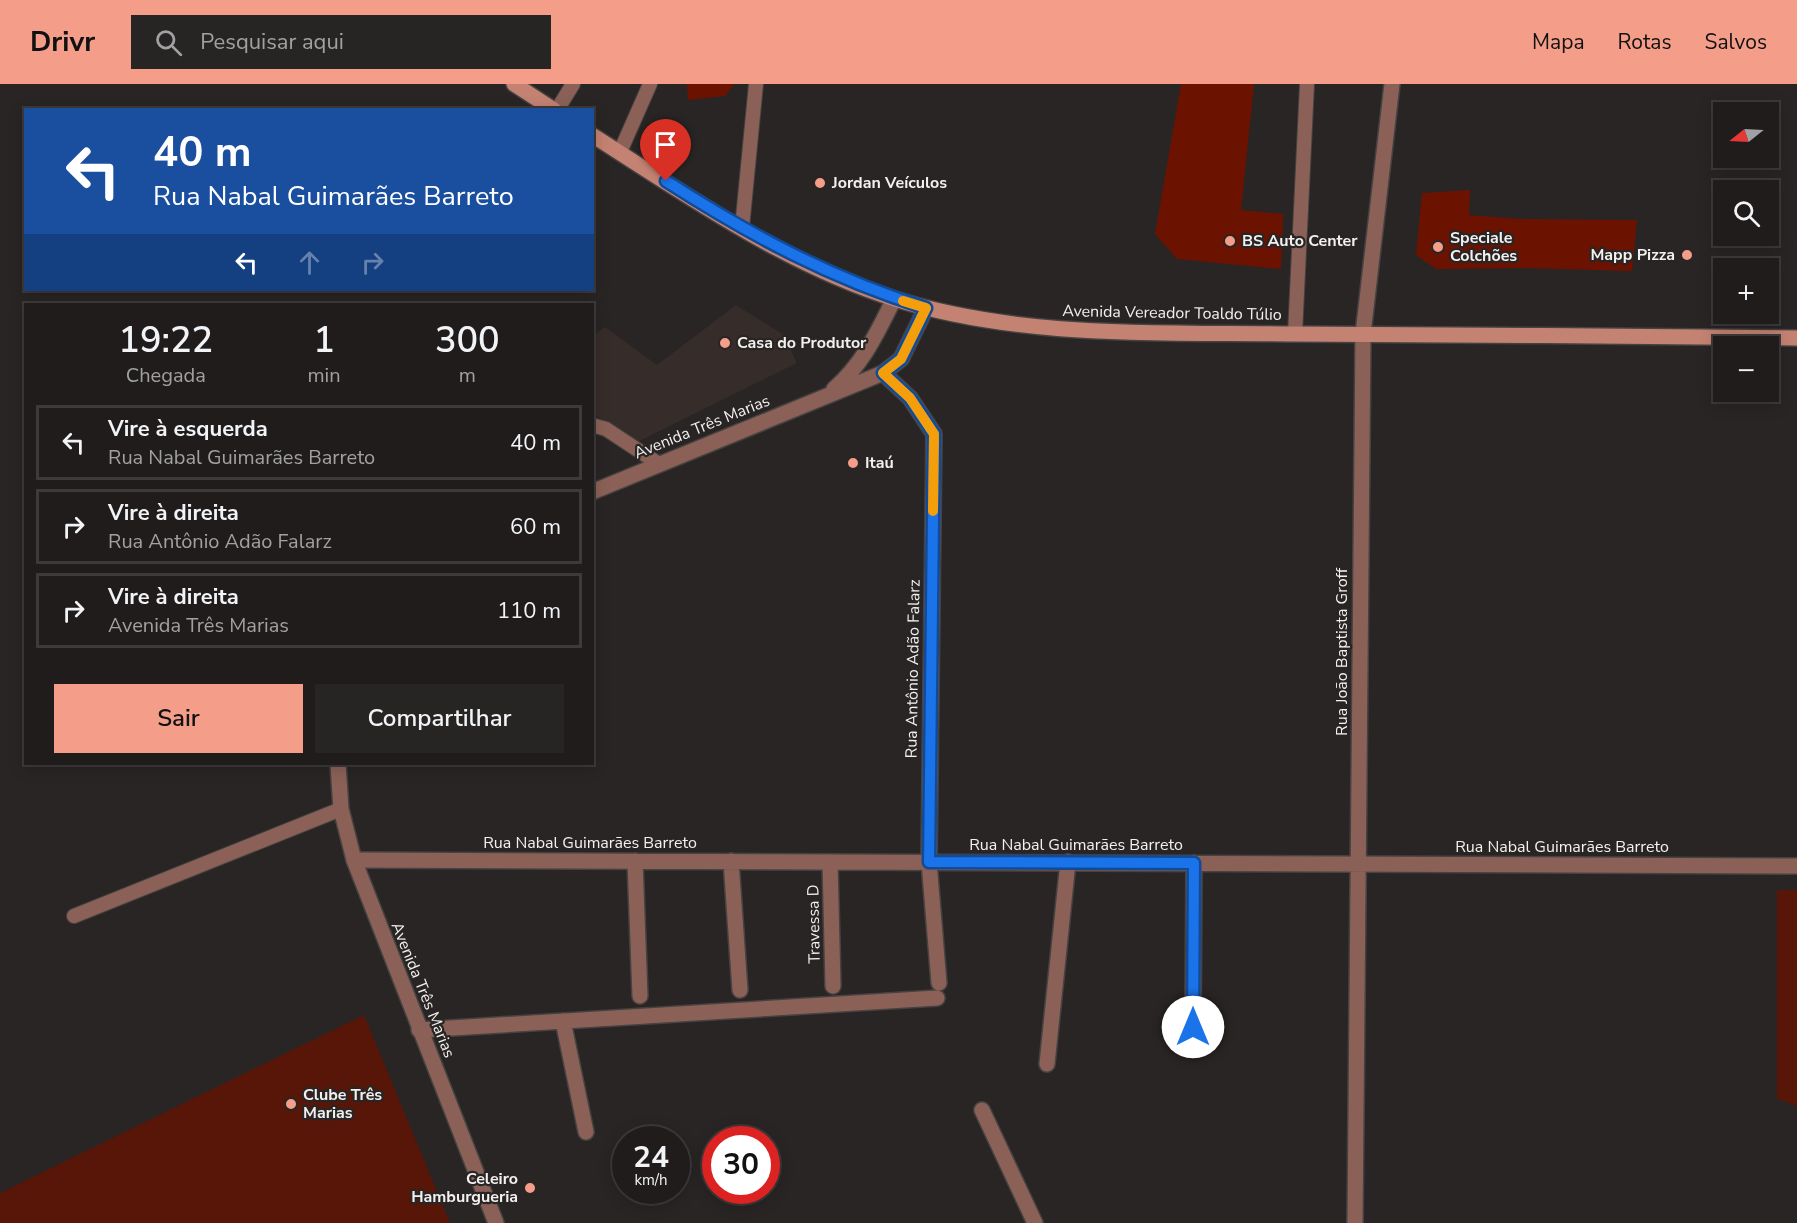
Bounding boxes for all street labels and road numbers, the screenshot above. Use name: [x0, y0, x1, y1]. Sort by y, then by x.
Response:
street label: Avenida Vereador Toaldo Túlio: [1062, 300, 1282, 326]
street label: Avenida Três Marias: [631, 390, 773, 464]
street label: Rua João Baptista Groff: [1331, 567, 1353, 736]
street label: Rua Antônio Adão Falarz: [900, 579, 926, 759]
street label: Rua Nabal Guimarães Barreto: [483, 832, 697, 854]
street label: Rua Nabal Guimarães Barreto: [969, 834, 1183, 856]
street label: Rua Nabal Guimarães Barreto: [1455, 836, 1669, 858]
street label: Travessa D: [802, 884, 826, 964]
street label: Avenida Três Marias: [386, 919, 460, 1061]

